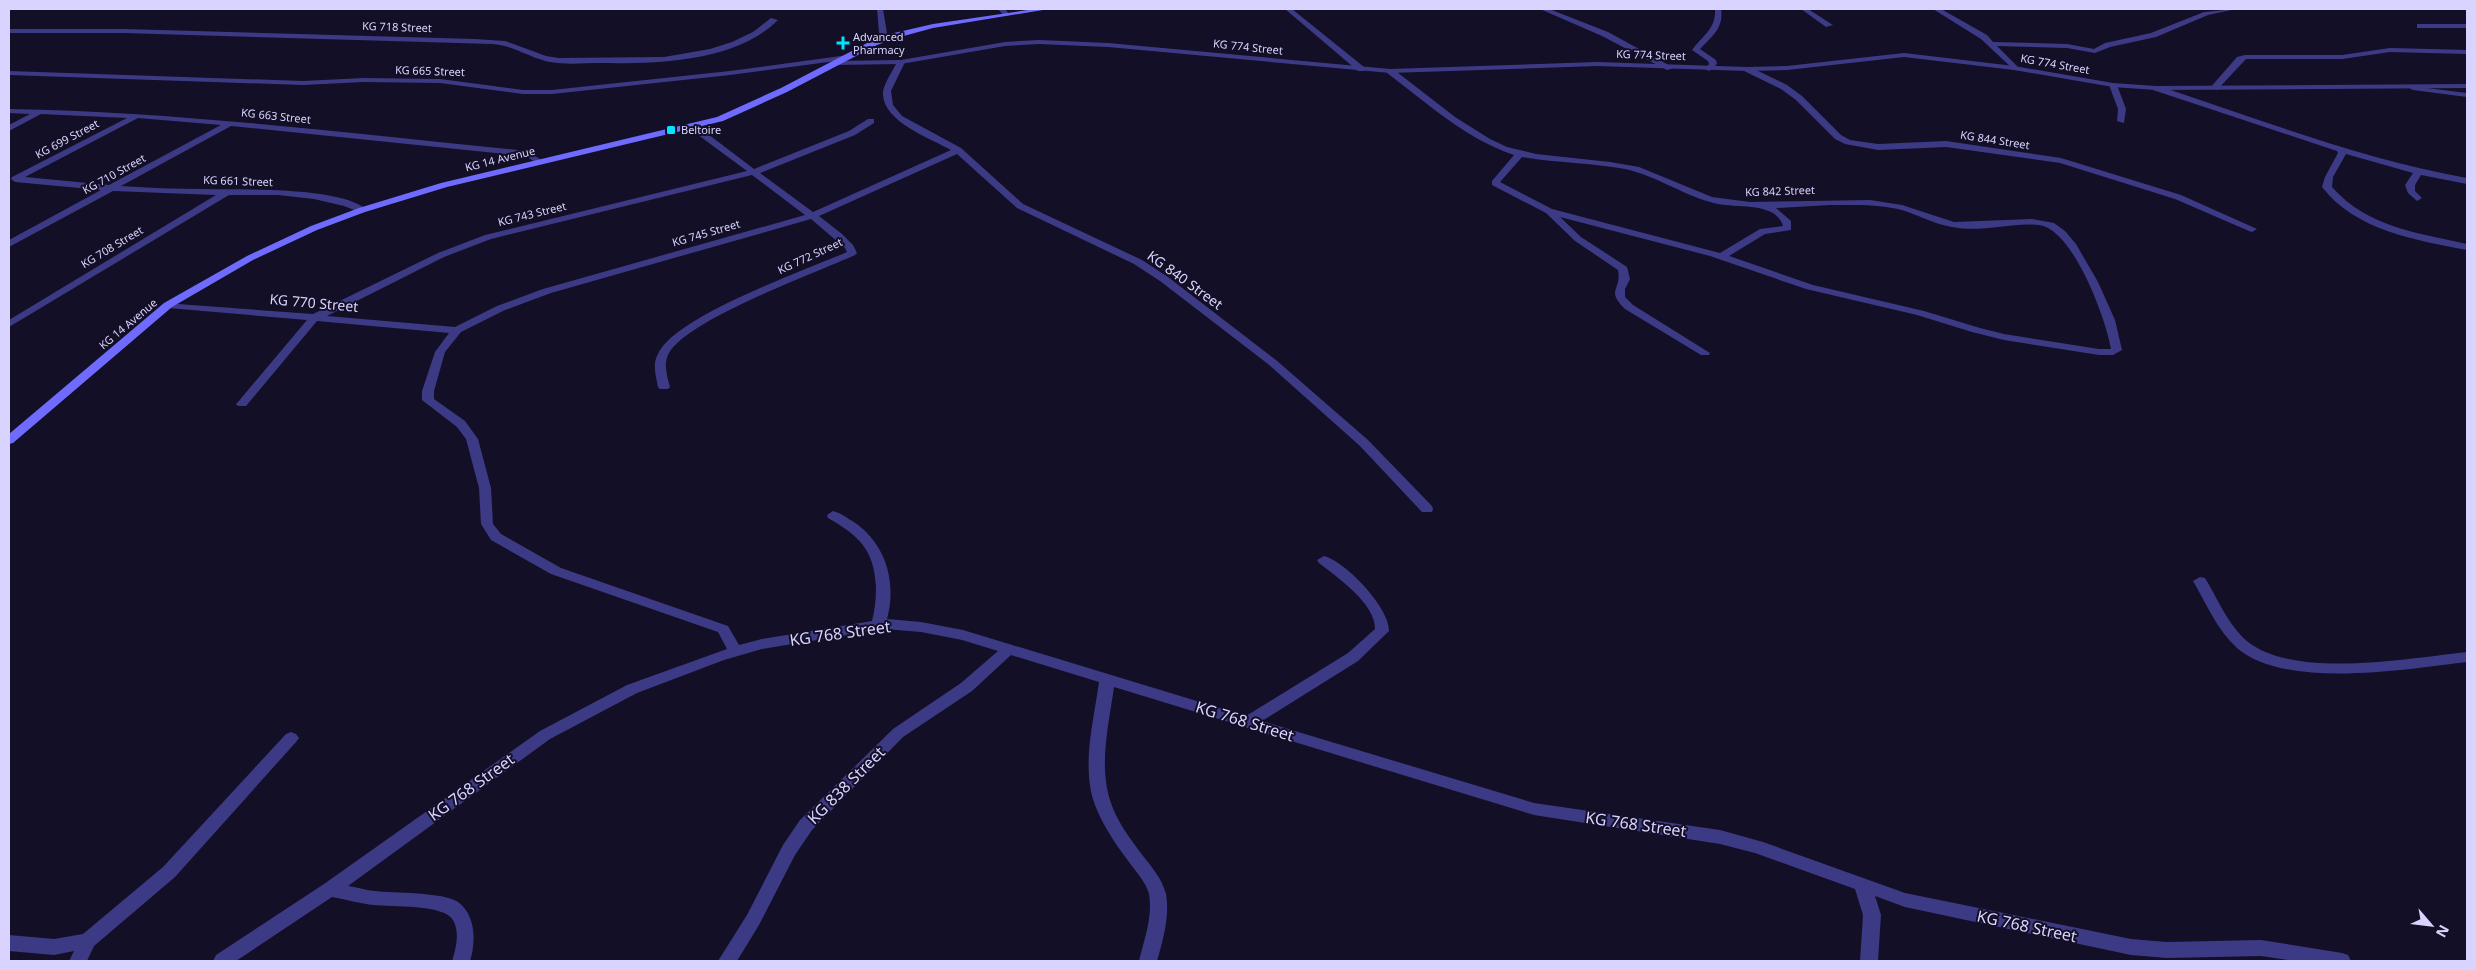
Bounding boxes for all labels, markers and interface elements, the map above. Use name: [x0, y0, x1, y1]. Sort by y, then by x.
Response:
street label: KG 718 Street: [362, 18, 432, 35]
place label: Advanced Pharmacy: [853, 29, 905, 57]
street label: KG 774 Street: [1213, 35, 1284, 58]
marker: Advanced Pharmacy: [837, 37, 849, 49]
street label: KG 774 Street: [1616, 46, 1686, 63]
street label: KG 774 Street: [2019, 50, 2091, 77]
street label: KG 665 Street: [395, 62, 465, 79]
street label: KG 663 Street: [241, 104, 312, 127]
street label: KG 699 Street: [32, 116, 101, 162]
place label: Beltoire: [681, 122, 721, 137]
marker: Beltoire: [665, 124, 677, 136]
street label: KG 844 Street: [1959, 127, 2031, 152]
street label: KG 14 Avenue: [463, 143, 536, 174]
street label: KG 710 Street: [80, 150, 148, 197]
street label: KG 661 Street: [203, 172, 273, 189]
street label: KG 842 Street: [1745, 182, 1815, 199]
street label: KG 743 Street: [496, 198, 568, 229]
street label: KG 745 Street: [670, 216, 742, 249]
street label: KG 708 Street: [78, 222, 146, 271]
street label: KG 772 Street: [775, 234, 845, 277]
street label: KG 840 Street: [1144, 246, 1227, 313]
street label: KG 770 Street: [269, 289, 359, 316]
street label: KG 14 Avenue: [95, 295, 160, 352]
street label: KG 768 Street: [788, 615, 892, 651]
street label: KG 768 Street: [1193, 696, 1297, 746]
street label: KG 838 Street: [802, 741, 890, 829]
street label: KG 768 Street: [423, 748, 519, 826]
street label: KG 768 Street: [1584, 806, 1688, 842]
north arrow: [2406, 900, 2456, 950]
street label: KG 768 Street: [1975, 905, 2079, 947]
text: N: [2432, 922, 2454, 941]

